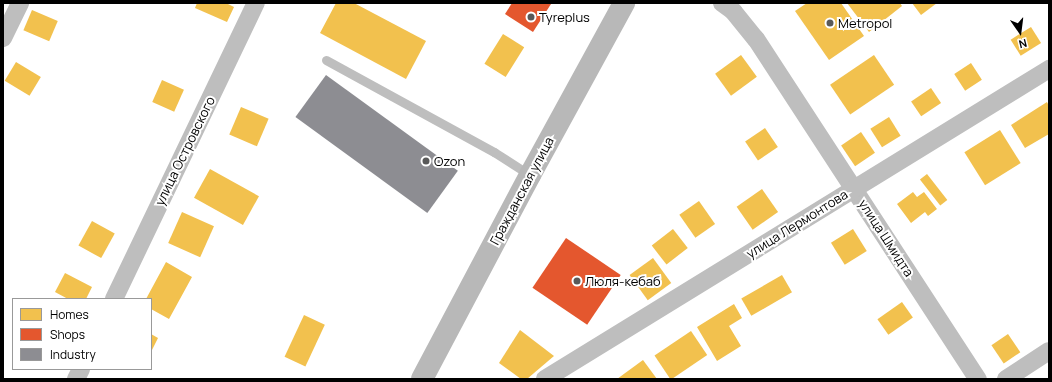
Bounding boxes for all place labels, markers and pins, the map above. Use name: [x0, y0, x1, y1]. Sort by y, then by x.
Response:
place label: Tyreplus: [539, 9, 590, 25]
marker: Tyreplus: [526, 12, 536, 22]
place label: Metropol: [838, 15, 892, 31]
marker: Metropol: [825, 18, 835, 28]
place label: Ozon: [434, 153, 465, 169]
marker: Ozon: [421, 156, 431, 166]
place label: Люля-кебаб: [585, 273, 661, 289]
marker: Люля-кебаб: [572, 276, 582, 286]

